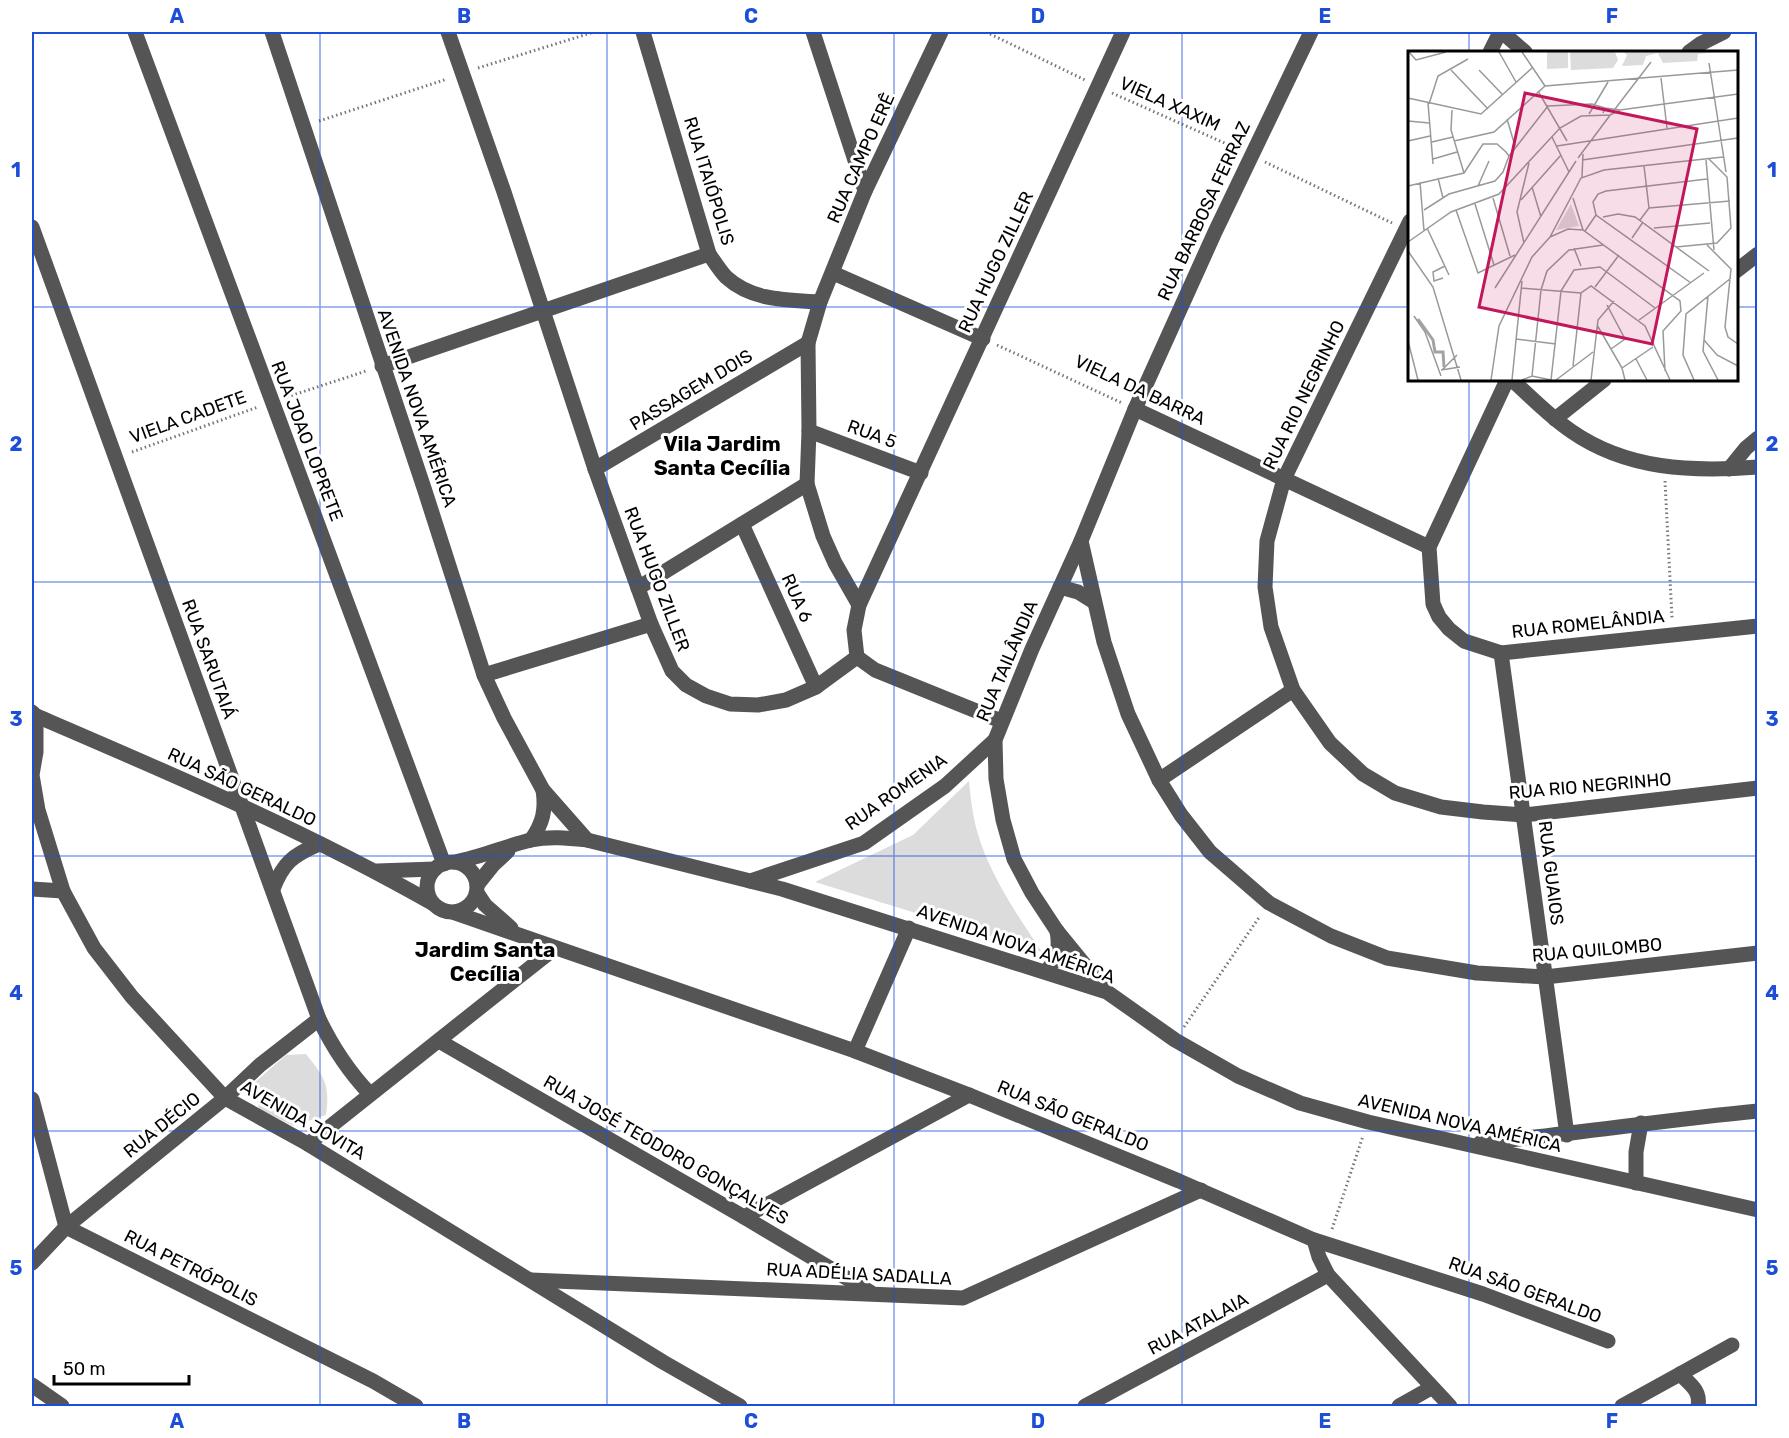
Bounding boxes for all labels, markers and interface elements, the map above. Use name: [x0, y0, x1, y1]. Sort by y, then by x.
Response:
text: A: [170, 4, 185, 28]
text: B: [457, 4, 471, 28]
text: C: [744, 4, 758, 28]
text: D: [1031, 4, 1045, 28]
text: E: [1319, 4, 1331, 28]
text: F: [1606, 4, 1618, 28]
inset map: [1408, 51, 1738, 381]
street label: VIELA XAXIM: [1116, 72, 1224, 136]
street label: RUA CAMPO ERÊ: [822, 90, 900, 226]
street label: RUA ITAIÓPOLIS: [679, 114, 739, 248]
street label: RUA BARBOSA FERRAZ: [1153, 118, 1255, 304]
text: 1: [11, 158, 21, 182]
text: 1: [1767, 158, 1777, 182]
street label: RUA HUGO ZILLER: [954, 188, 1038, 336]
street label: AVENIDA NOVA AMÉRICA: [373, 306, 461, 510]
street label: RUA RIO NEGRINHO: [1258, 317, 1350, 473]
street label: PASSAGEM DOIS: [626, 345, 756, 435]
street label: VIELA DA BARRA: [1071, 350, 1209, 430]
street label: RUA JOAO LOPRETE: [266, 358, 348, 524]
street label: VIELA CADETE: [127, 386, 249, 448]
street label: RUA 5: [844, 415, 900, 453]
district label: Vila Jardim Santa Cecília: [654, 431, 790, 480]
text: 2: [10, 432, 23, 456]
text: 2: [1766, 432, 1779, 456]
street label: RUA HUGO ZILLER: [619, 504, 695, 655]
street label: RUA 6: [777, 570, 817, 626]
street label: RUA SARUTAIÁ: [177, 596, 241, 722]
street label: RUA TAILÂNDIA: [972, 597, 1042, 725]
street label: RUA ROMELÂNDIA: [1511, 605, 1665, 643]
text: 3: [9, 707, 23, 731]
text: 3: [1765, 707, 1779, 731]
street label: RUA SÃO GERALDO: [164, 743, 320, 831]
street label: RUA ROMENIA: [841, 749, 951, 835]
street label: RUA RIO NEGRINHO: [1508, 768, 1672, 804]
street label: RUA GUAIOS: [1534, 819, 1568, 927]
street label: AVENIDA NOVA AMÉRICA: [914, 900, 1118, 988]
street label: RUA QUILOMBO: [1531, 933, 1663, 967]
district label: Jardim Santa Cecília: [415, 937, 555, 986]
text: 4: [9, 981, 23, 1005]
text: 4: [1765, 981, 1779, 1005]
street label: RUA JOSÉ TEODORO GONÇALVES: [540, 1071, 792, 1229]
street label: AVENIDA JOVITA: [237, 1075, 369, 1165]
street label: RUA SÃO GERALDO: [994, 1076, 1152, 1156]
street label: RUA DÉCIO: [119, 1087, 205, 1163]
street label: AVENIDA NOVA AMÉRICA: [1356, 1089, 1564, 1157]
street label: RUA PETRÓPOLIS: [121, 1225, 261, 1311]
street label: RUA SÃO GERALDO: [1445, 1252, 1605, 1328]
text: 5: [10, 1256, 23, 1280]
text: 5: [1766, 1256, 1779, 1280]
street label: RUA ADÉLIA SADALLA: [766, 1258, 952, 1290]
street label: RUA ATALAIA: [1144, 1288, 1252, 1360]
scale bar: [54, 1348, 189, 1386]
text: 50 m: [63, 1358, 106, 1380]
text: A: [170, 1409, 185, 1433]
text: B: [457, 1409, 471, 1433]
text: C: [744, 1409, 758, 1433]
text: D: [1031, 1409, 1045, 1433]
text: E: [1319, 1409, 1331, 1433]
text: F: [1606, 1409, 1618, 1433]

